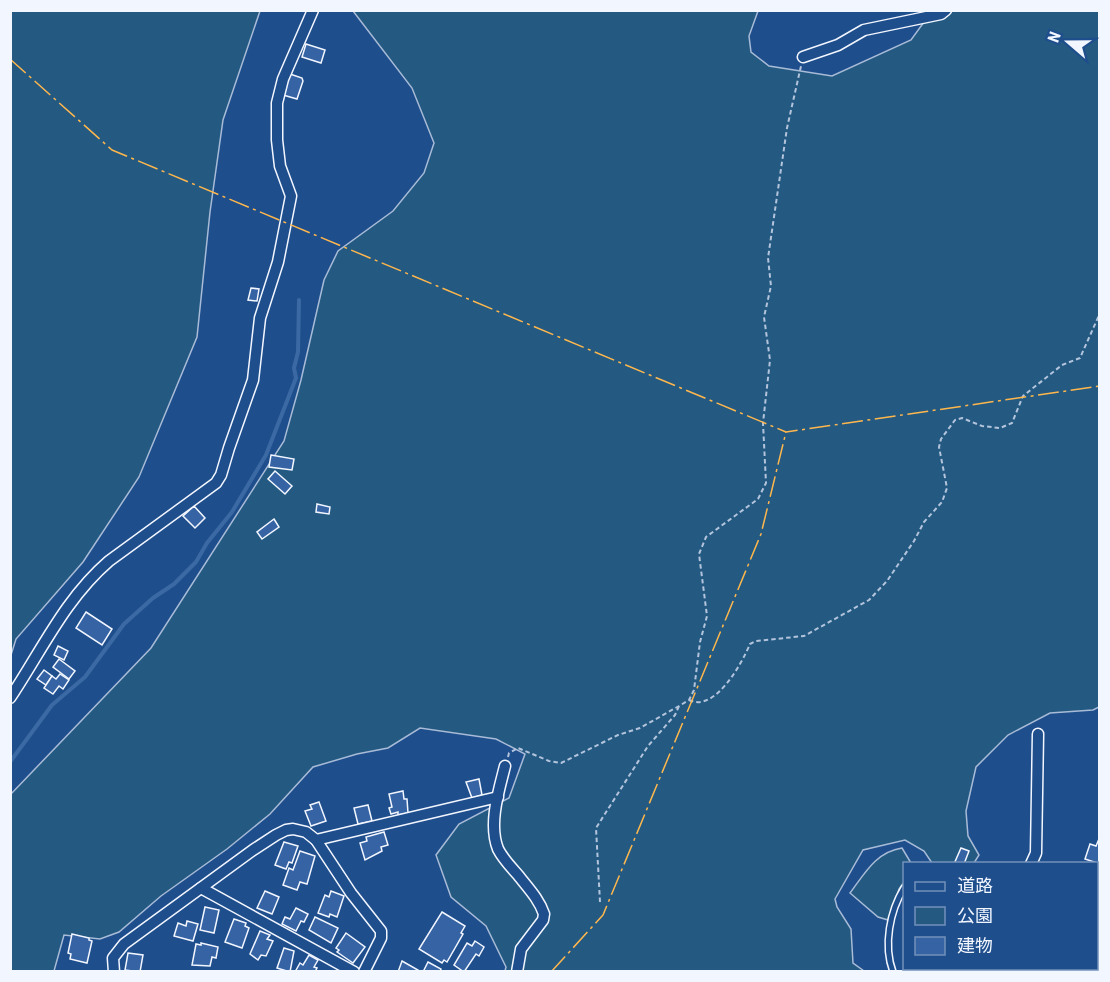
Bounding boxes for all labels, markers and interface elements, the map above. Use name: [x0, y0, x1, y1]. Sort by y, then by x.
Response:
north arrow: [1038, 12, 1098, 72]
text: N: [1044, 29, 1065, 45]
legend: [903, 862, 1098, 970]
text: 道路: [957, 875, 993, 896]
text: 公園: [957, 905, 993, 926]
text: 建物: [957, 935, 993, 956]

